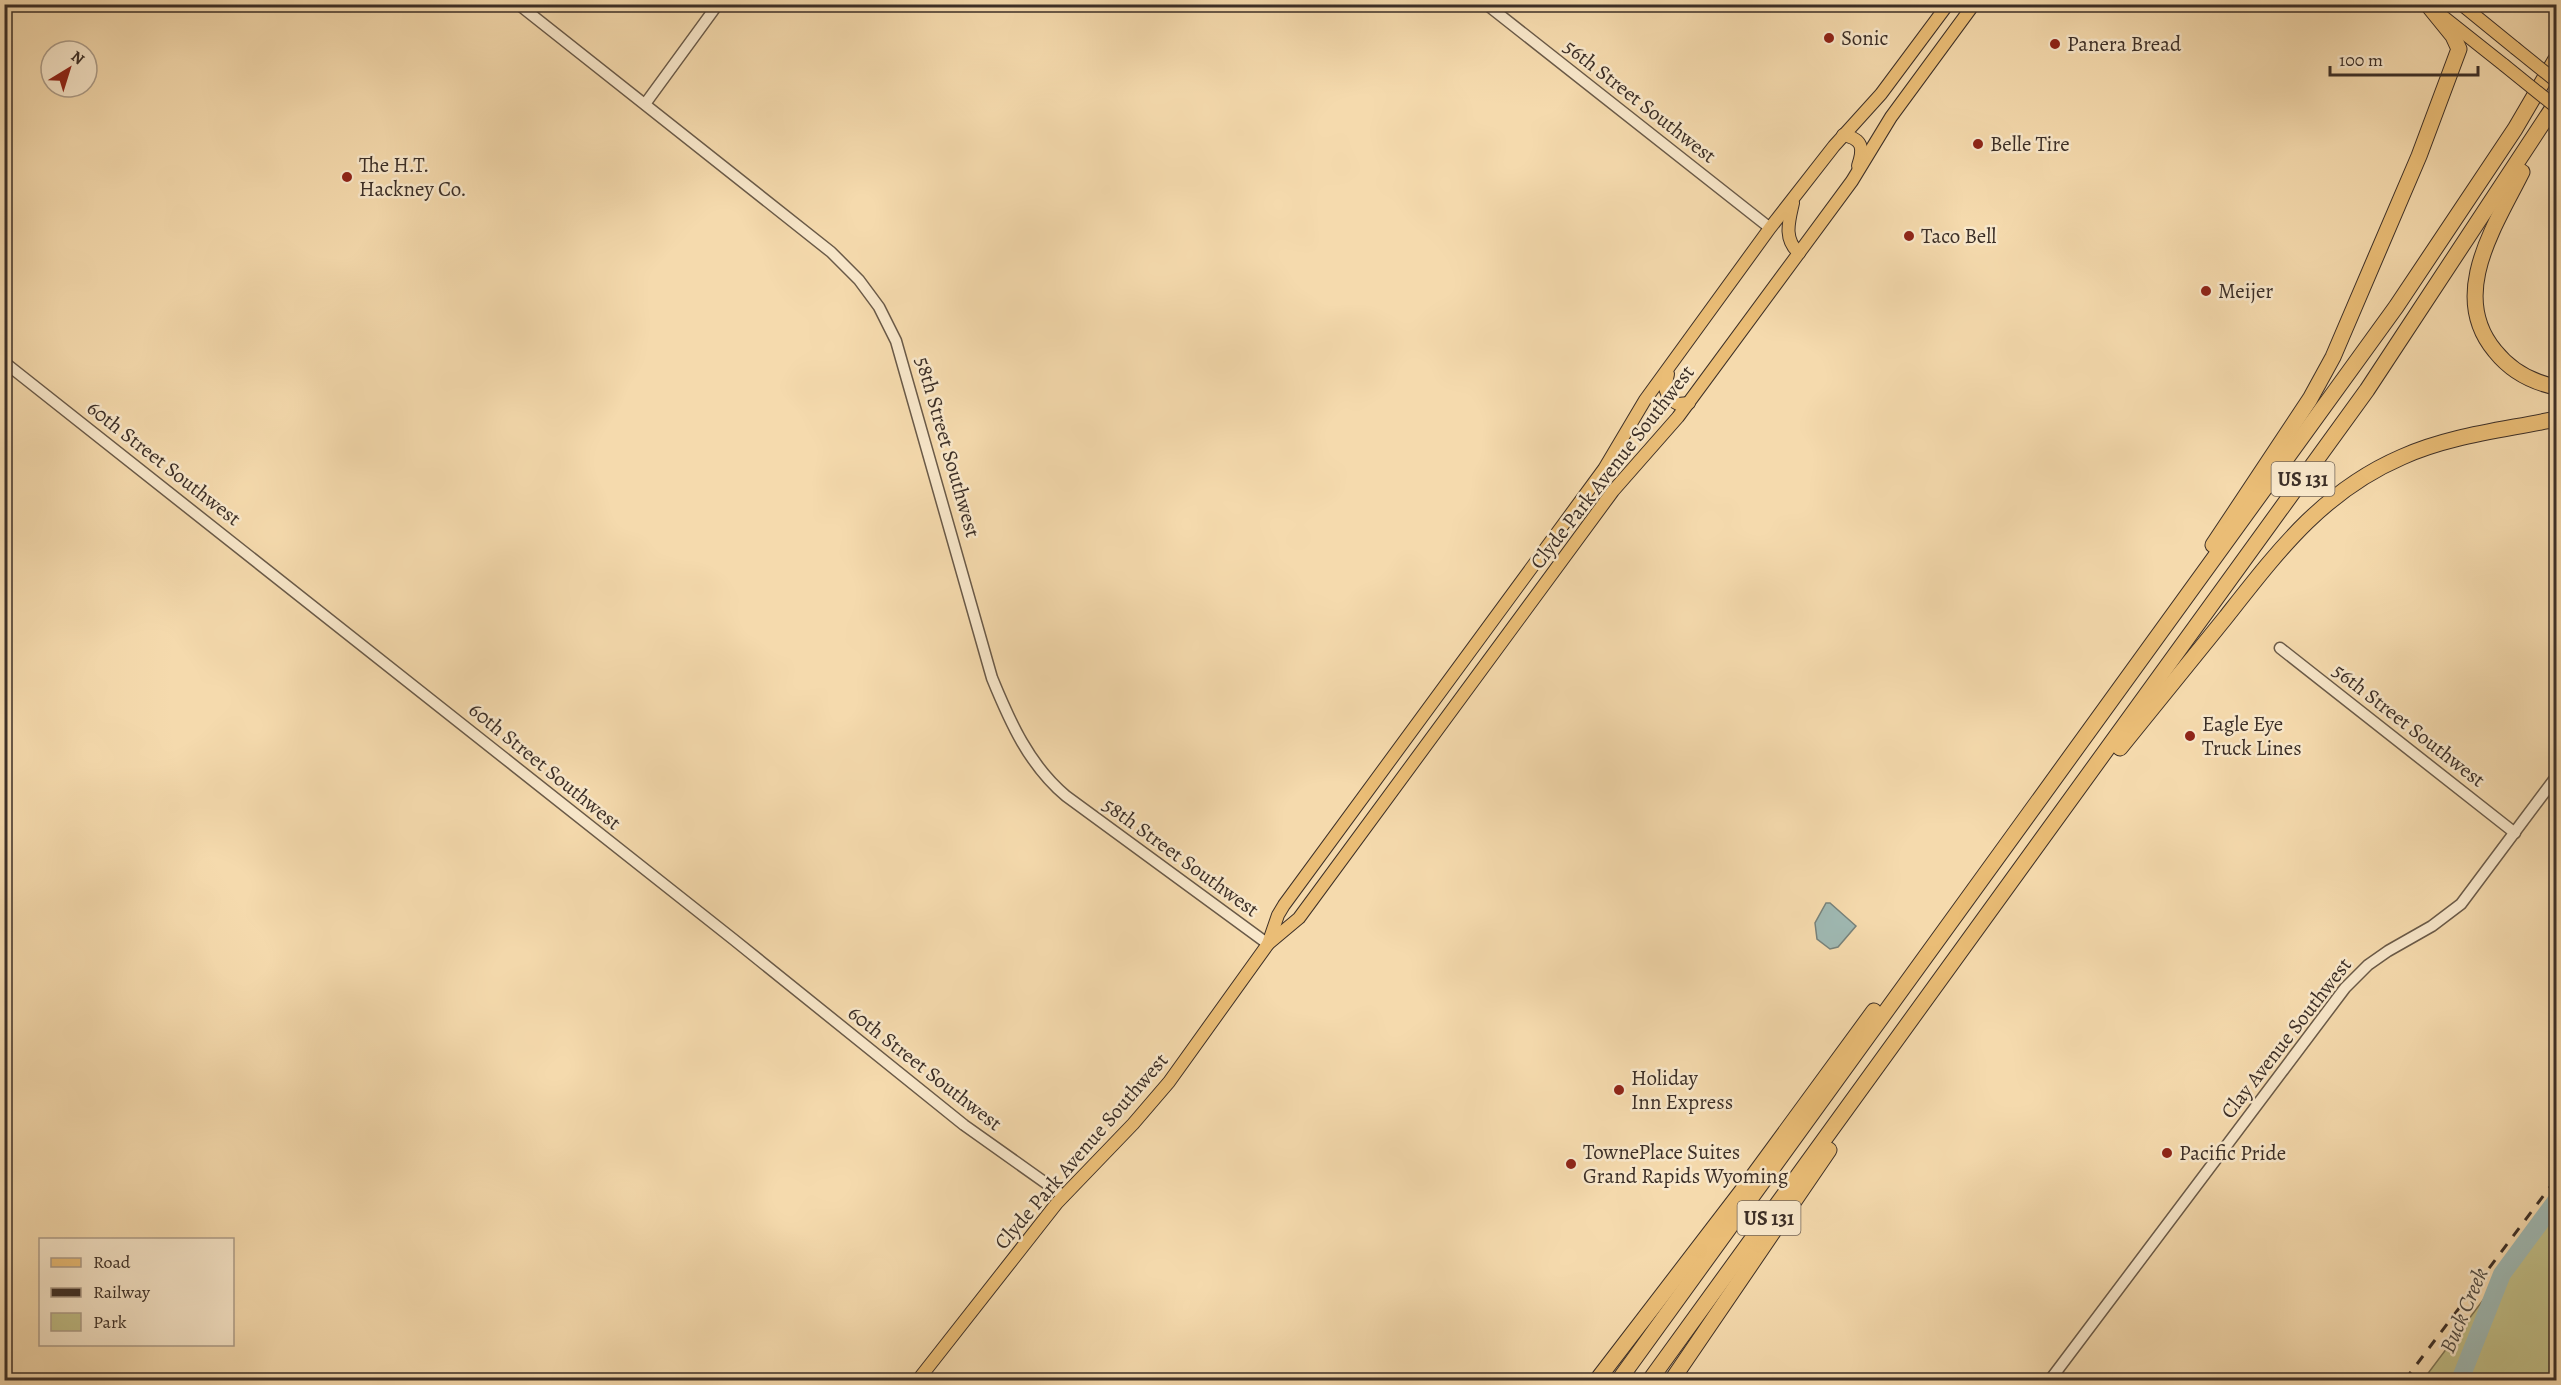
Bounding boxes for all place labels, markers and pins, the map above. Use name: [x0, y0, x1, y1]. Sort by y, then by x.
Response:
place label: Sonic: [1841, 24, 1889, 52]
place label: Panera Bread: [2067, 30, 2182, 58]
marker: Sonic: [1822, 31, 1836, 45]
marker: Panera Bread: [2048, 37, 2062, 51]
place label: Belle Tire: [1990, 130, 2070, 158]
marker: Belle Tire: [1971, 137, 1985, 151]
place label: The H.T. Hackney Co.: [359, 151, 467, 203]
marker: The H.T. Hackney Co.: [340, 170, 354, 184]
place label: Taco Bell: [1921, 222, 1996, 250]
marker: Taco Bell: [1902, 229, 1916, 243]
place label: Meijer: [2218, 277, 2273, 305]
marker: Meijer: [2199, 284, 2213, 298]
place label: Eagle Eye Truck Lines: [2202, 710, 2302, 762]
marker: Eagle Eye Truck Lines: [2183, 729, 2197, 743]
place label: Holiday Inn Express: [1631, 1064, 1733, 1116]
marker: Holiday Inn Express: [1612, 1083, 1626, 1097]
place label: TownePlace Suites Grand Rapids Wyoming: [1583, 1138, 1789, 1190]
place label: Pacific Pride: [2179, 1139, 2286, 1167]
marker: Pacific Pride: [2160, 1146, 2174, 1160]
marker: TownePlace Suites Grand Rapids Wyoming: [1564, 1157, 1578, 1171]

